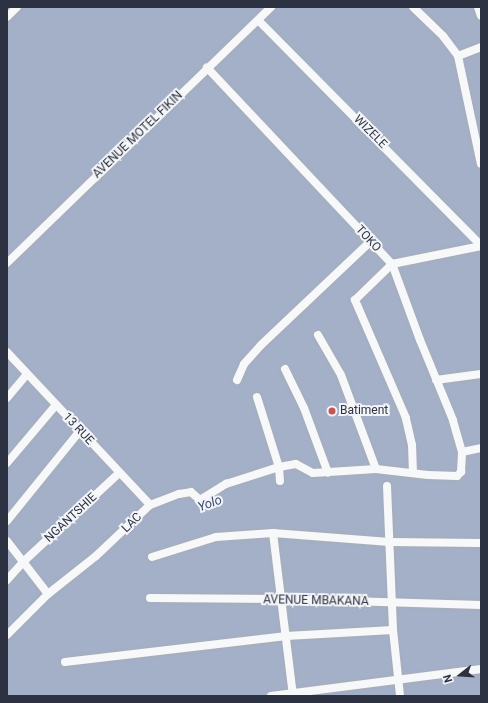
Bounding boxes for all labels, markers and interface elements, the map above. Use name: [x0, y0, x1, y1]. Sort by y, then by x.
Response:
street label: AVENUE MOTEL FIKIN: [90, 88, 186, 182]
street label: WIZELE: [350, 112, 390, 152]
street label: TOKO: [352, 223, 384, 255]
place label: Batiment: [340, 404, 388, 418]
marker: Batiment: [327, 406, 337, 416]
street label: 13 RUE: [60, 410, 96, 448]
street label: NGANTSHIE: [42, 490, 100, 546]
water label: Yolo: [196, 492, 224, 516]
street label: LAC: [119, 510, 145, 536]
street label: AVENUE MBAKANA: [263, 593, 369, 609]
north arrow: [440, 655, 480, 695]
text: N: [441, 673, 455, 684]

